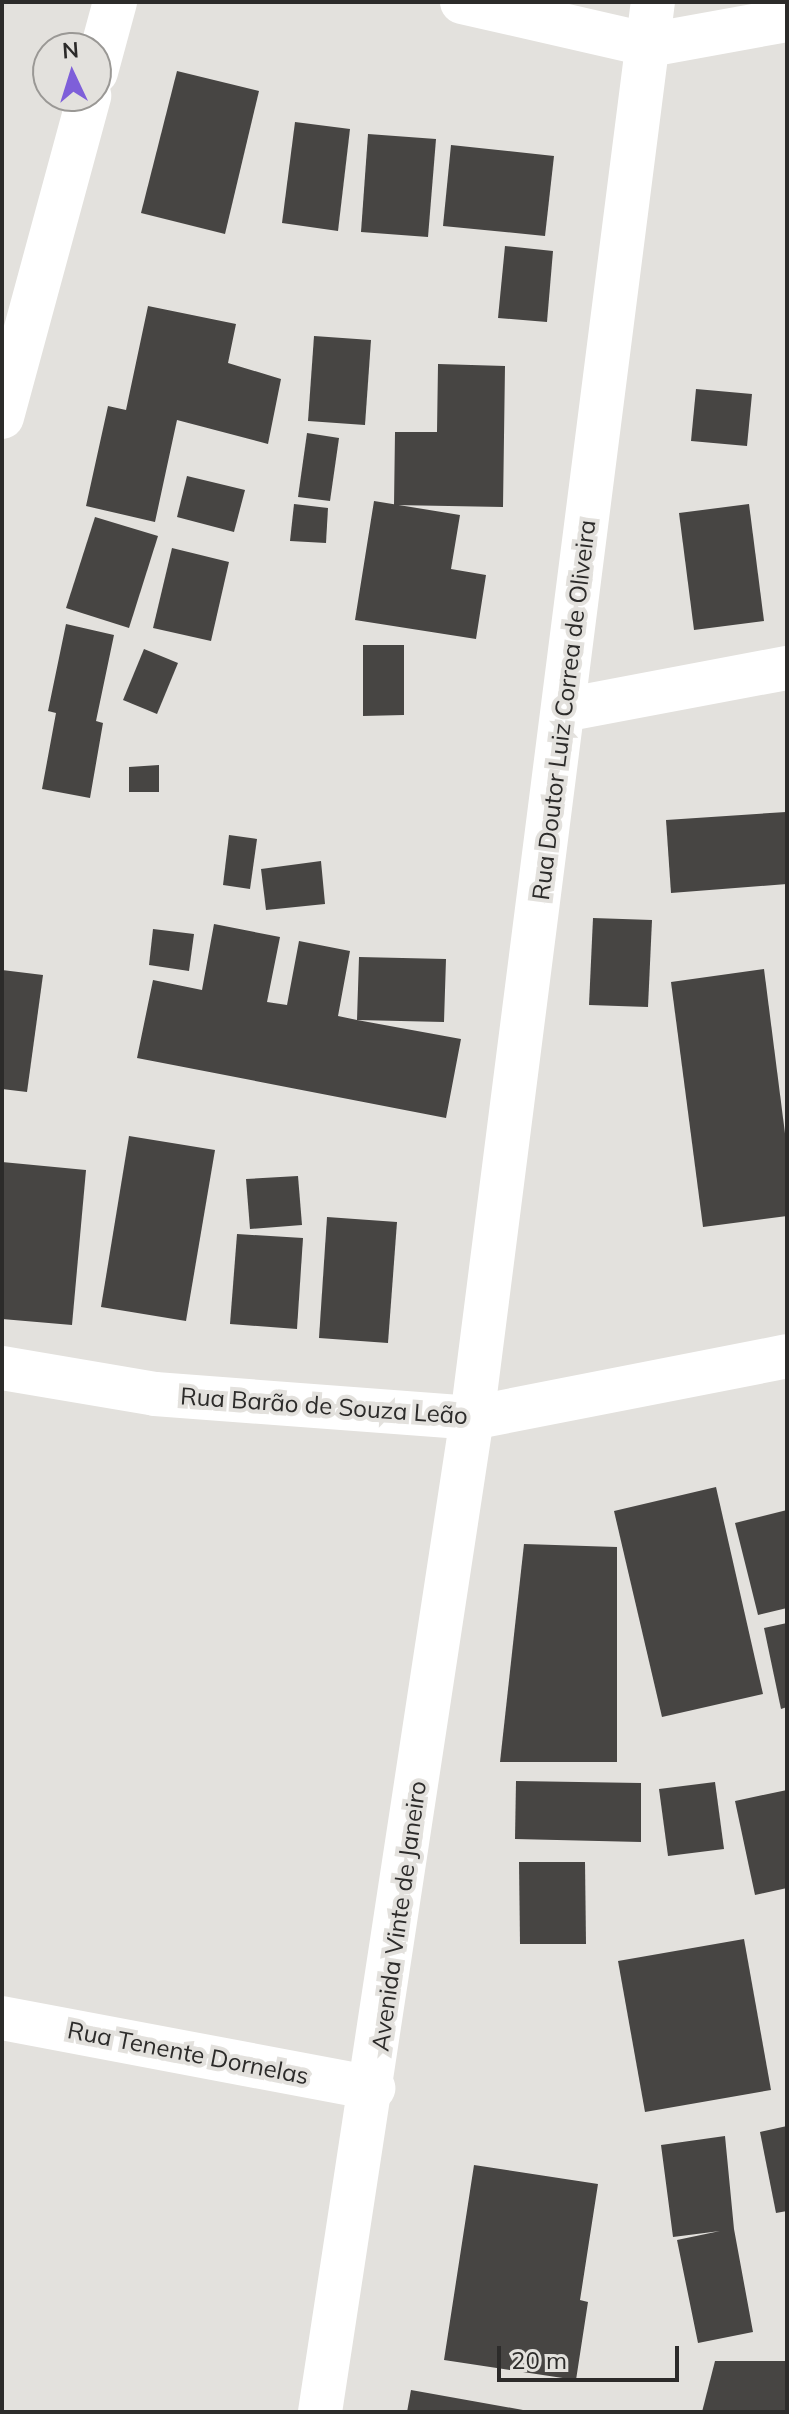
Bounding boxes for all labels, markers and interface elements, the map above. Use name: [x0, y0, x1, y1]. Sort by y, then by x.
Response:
north arrow: [32, 32, 112, 112]
text: N: [61, 36, 80, 65]
street label: Rua Doutor Luiz Correa de Oliveira: [526, 518, 602, 902]
street label: Rua Barão de Souza Leão: [179, 1382, 469, 1430]
street label: Avenida Vinte de Janeiro: [366, 1779, 432, 2053]
street label: Rua Tenente Dornelas: [65, 2015, 311, 2091]
scale bar: [501, 2330, 683, 2380]
text: 20 m: [511, 2345, 567, 2375]

